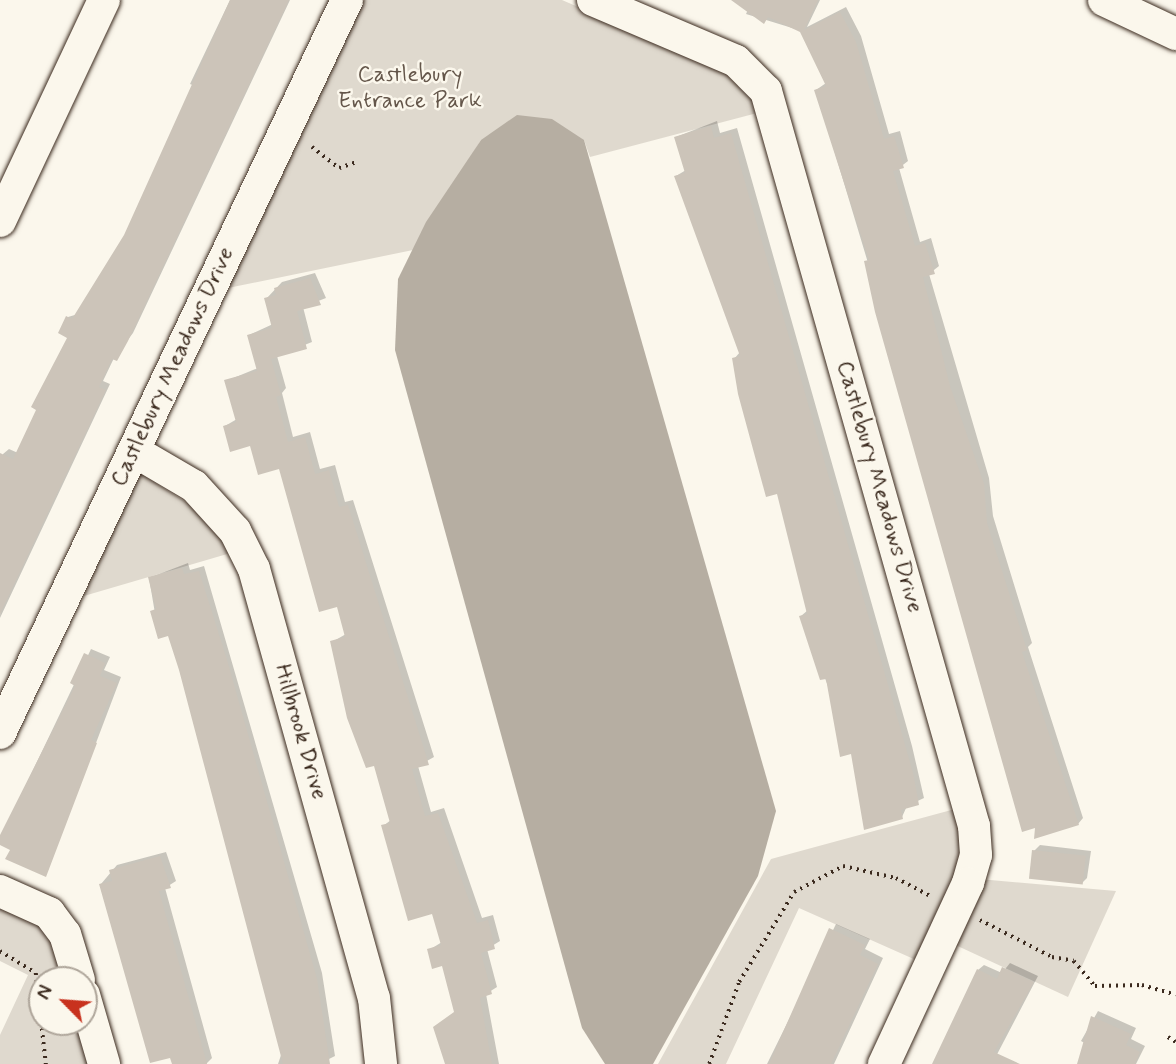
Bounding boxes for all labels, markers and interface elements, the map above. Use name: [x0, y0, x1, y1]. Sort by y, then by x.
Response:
park label: Castlebury Entrance Park: [340, 61, 480, 115]
street label: Castlebury Meadows Drive: [106, 244, 240, 490]
street label: Castlebury Meadows Drive: [830, 359, 928, 615]
street label: Hillbrook Drive: [268, 662, 332, 802]
north arrow: [28, 966, 98, 1036]
text: N: [31, 982, 59, 1004]

